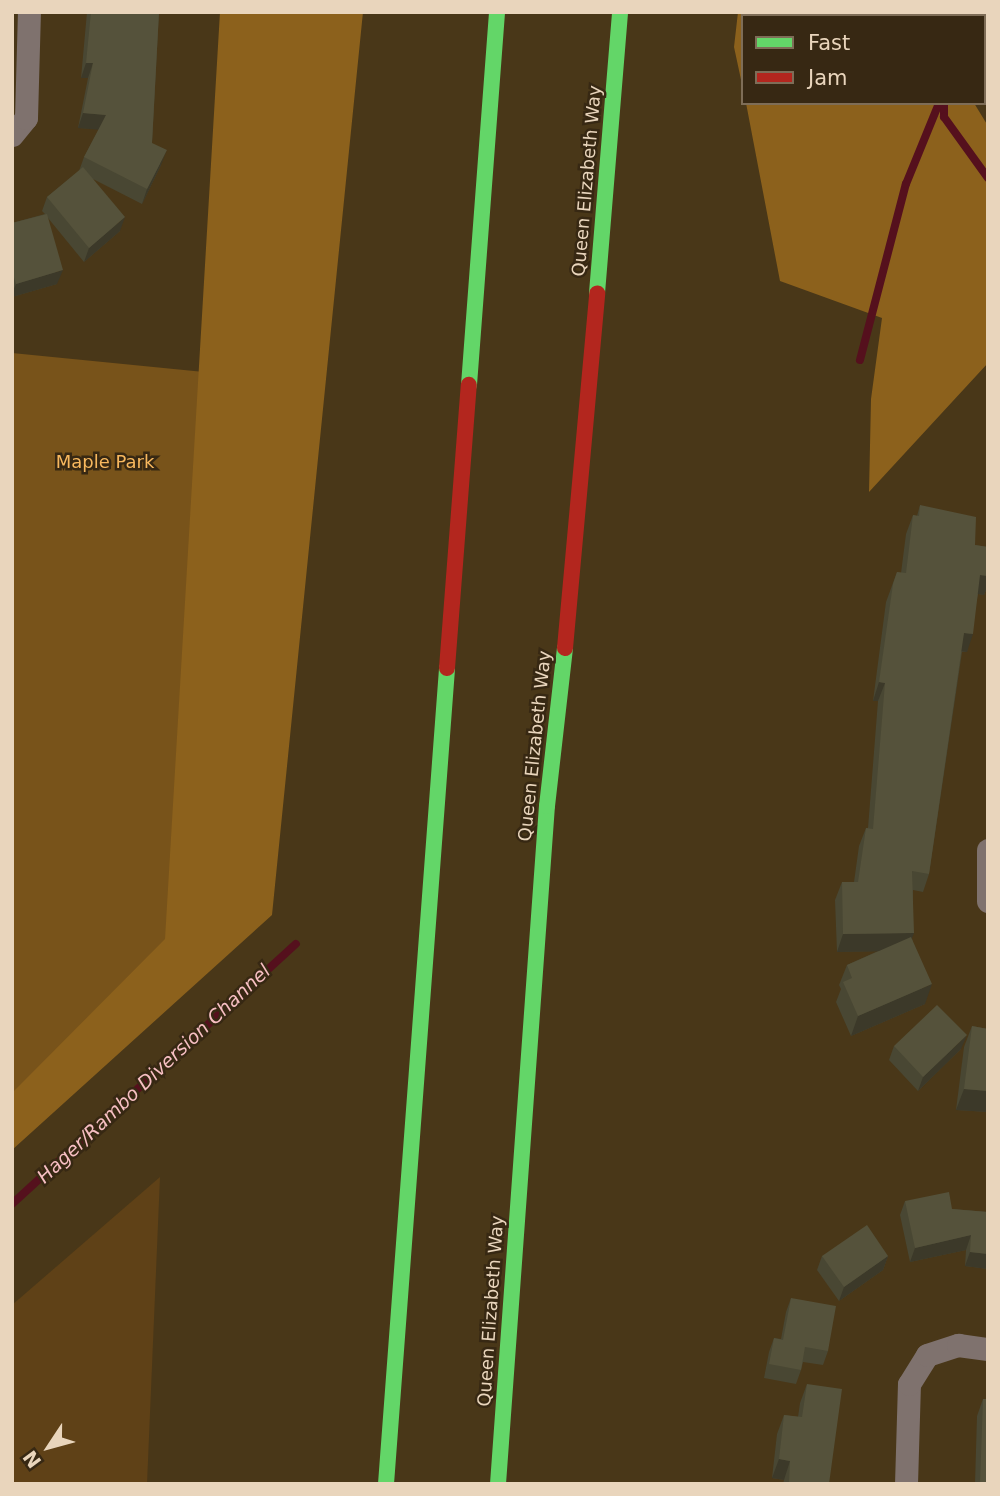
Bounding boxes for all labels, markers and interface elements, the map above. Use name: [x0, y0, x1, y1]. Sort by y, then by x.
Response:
legend: [741, 14, 986, 105]
text: Fast: [808, 31, 850, 55]
text: Jam: [808, 66, 848, 90]
street label: Queen Elizabeth Way: [568, 85, 606, 277]
park label: Maple Park: [56, 451, 154, 473]
street label: Queen Elizabeth Way: [514, 650, 556, 842]
water label: Hager/Rambo Diversion Channel: [33, 960, 275, 1188]
street label: Queen Elizabeth Way: [474, 1215, 508, 1407]
north arrow: [14, 1412, 84, 1482]
text: N: [18, 1446, 46, 1472]

